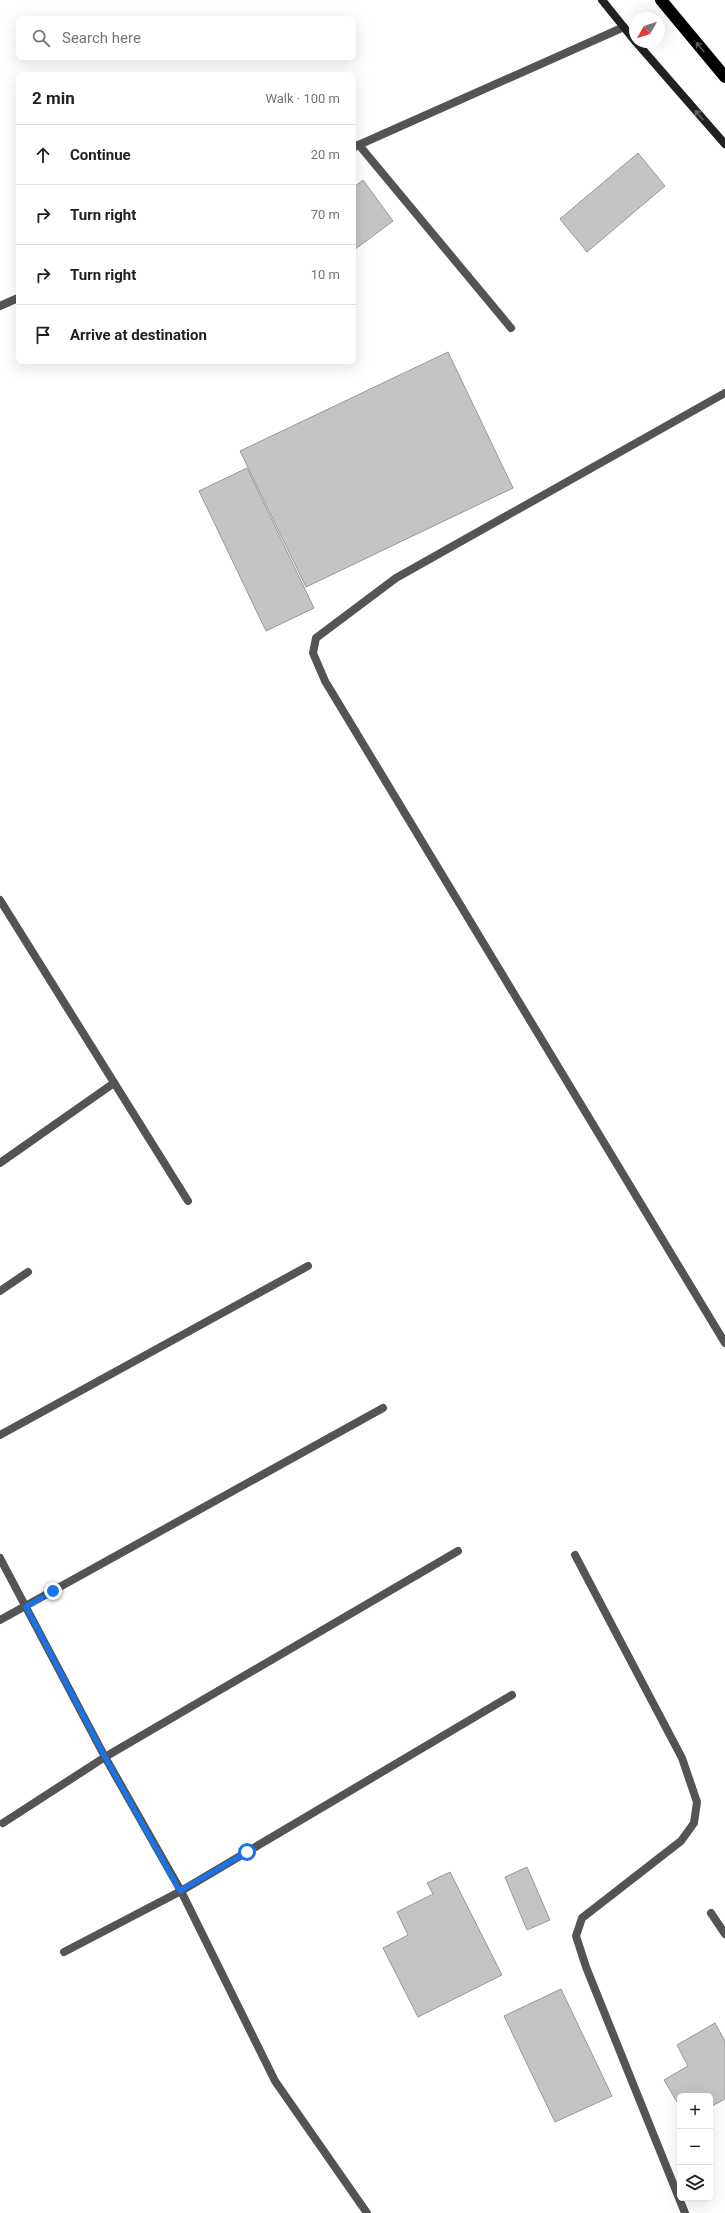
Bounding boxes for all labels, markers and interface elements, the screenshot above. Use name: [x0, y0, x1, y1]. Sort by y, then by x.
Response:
north arrow: [629, 12, 665, 48]
search box: [16, 16, 356, 60]
icon: search: [30, 27, 52, 49]
text: Search here: [62, 29, 141, 47]
one-way arrow: [695, 42, 704, 52]
text: 2 min: [32, 88, 75, 108]
text: Walk · 100 m: [265, 91, 340, 106]
one-way arrow: [695, 111, 704, 121]
icon: ahead: [32, 144, 54, 166]
text: Continue: [70, 146, 131, 164]
text: 20 m: [311, 147, 340, 162]
icon: right: [32, 204, 54, 226]
text: Turn right: [70, 206, 136, 224]
text: 70 m: [311, 207, 340, 222]
icon: right: [32, 264, 54, 286]
text: Turn right: [70, 266, 136, 284]
text: 10 m: [311, 267, 340, 282]
icon: arrive: [32, 324, 54, 346]
text: Arrive at destination: [70, 326, 207, 344]
route end: [44, 1582, 62, 1600]
route start: [238, 1843, 256, 1861]
map controls: [677, 2093, 713, 2201]
button: +: [677, 2093, 713, 2129]
button: −: [677, 2129, 713, 2165]
button: layers: [677, 2165, 713, 2201]

